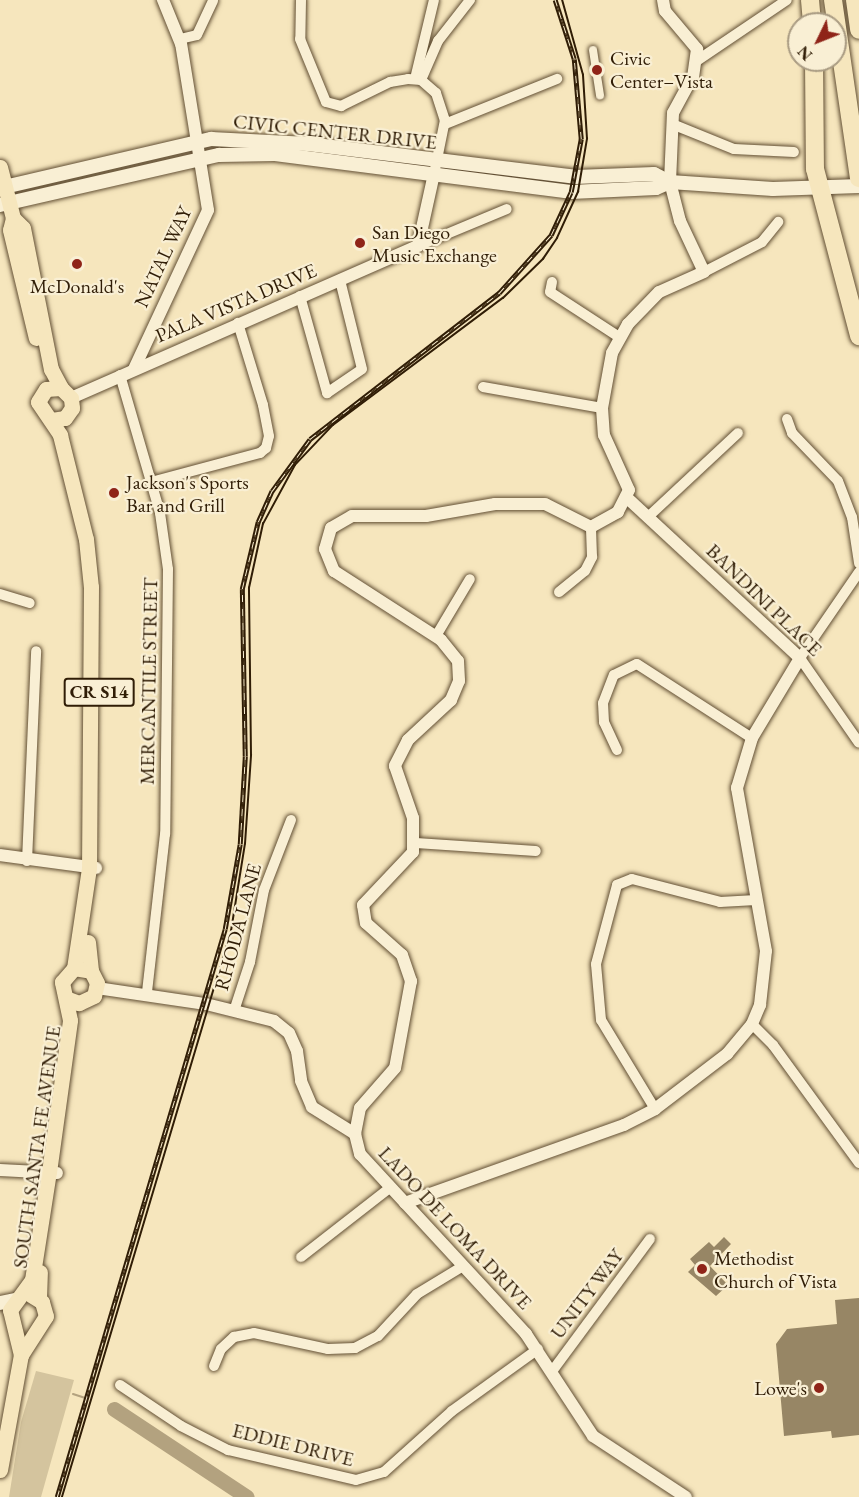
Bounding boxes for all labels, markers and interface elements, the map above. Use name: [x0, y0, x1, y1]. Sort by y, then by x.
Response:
north arrow: [787, 12, 847, 72]
text: N: [793, 41, 817, 65]
place label: Civic Center–Vista: [610, 46, 713, 93]
marker: Civic Center–Vista: [588, 61, 606, 79]
street label: CIVIC CENTER DRIVE: [232, 109, 438, 155]
street label: NATAL WAY: [129, 203, 197, 311]
place label: San Diego Music Exchange: [372, 220, 497, 267]
marker: San Diego Music Exchange: [353, 236, 367, 250]
marker: McDonald's: [70, 257, 84, 271]
street label: PALA VISTA DRIVE: [152, 258, 320, 348]
place label: McDonald's: [30, 274, 124, 298]
place label: Jackson's Sports Bar and Grill: [126, 470, 249, 517]
marker: Jackson's Sports Bar and Grill: [107, 486, 121, 500]
street label: BANDINI PLACE: [701, 539, 827, 661]
street label: MERCANTILE STREET: [135, 577, 163, 785]
road number: CR S14: [63, 677, 135, 707]
street label: RHODA LANE: [209, 861, 267, 993]
street label: SOUTH SANTA FE AVENUE: [8, 1024, 66, 1270]
street label: LADO DE LOMA DRIVE: [373, 1142, 537, 1314]
street label: UNITY WAY: [546, 1244, 628, 1344]
place label: Methodist Church of Vista: [714, 1246, 837, 1293]
marker: Methodist Church of Vista: [695, 1262, 709, 1276]
place label: Lowe's: [754, 1376, 807, 1400]
marker: Lowe's: [812, 1381, 826, 1395]
street label: EDDIE DRIVE: [230, 1418, 356, 1472]

